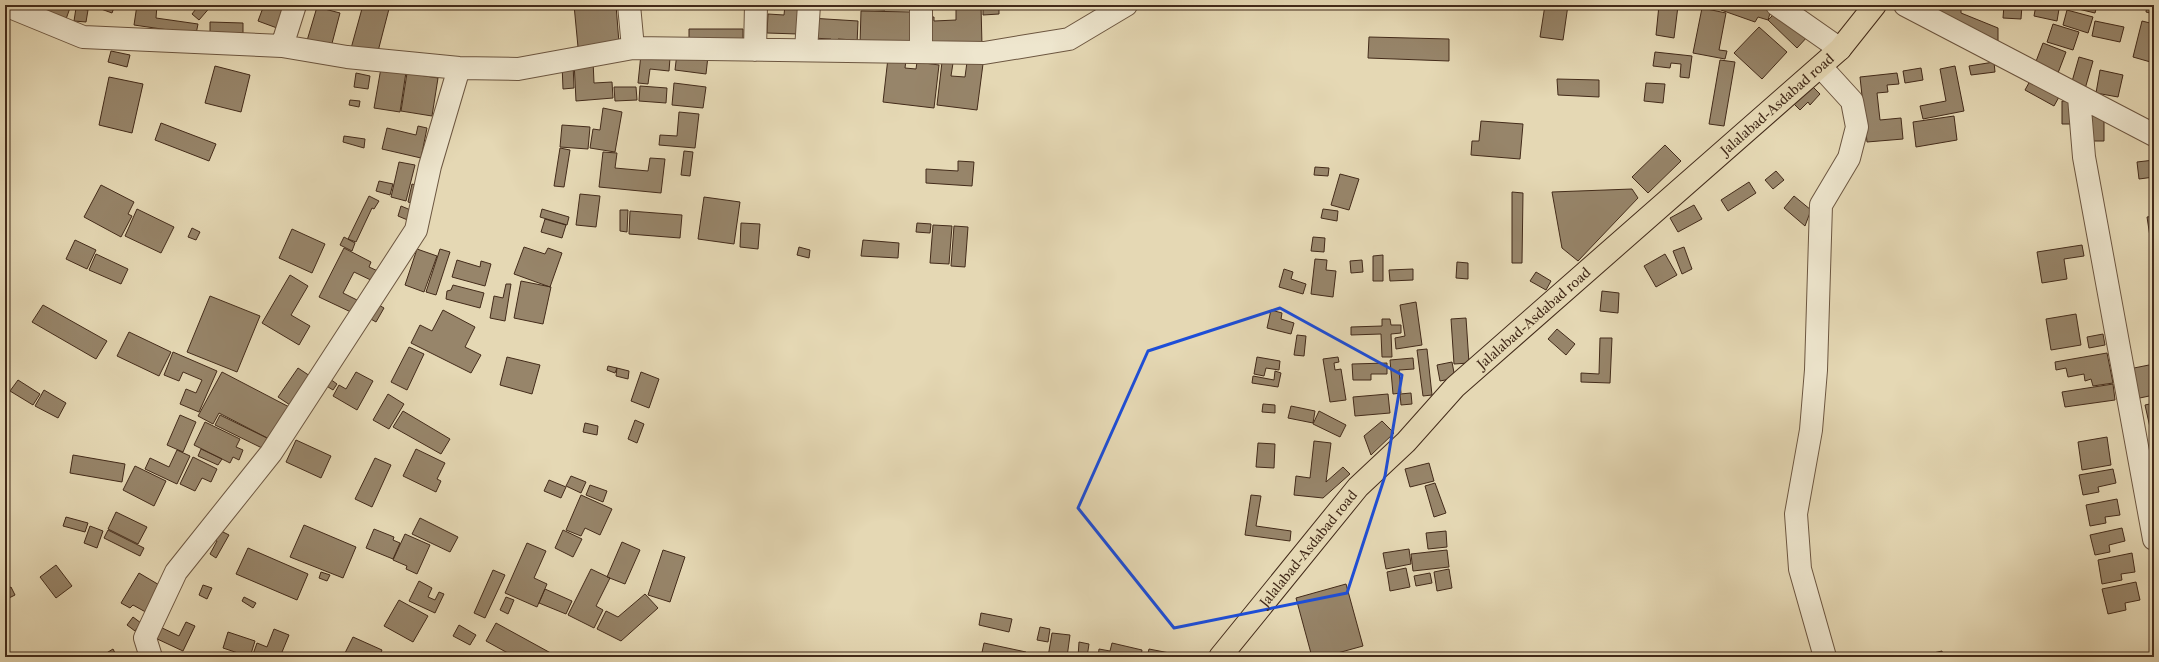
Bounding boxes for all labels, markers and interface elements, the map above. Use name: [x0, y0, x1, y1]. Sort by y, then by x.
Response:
street label: Jalalabad-Asdabad road: [1716, 50, 1837, 160]
street label: Jalalabad-Asdabad road: [1472, 264, 1594, 373]
street label: Jalalabad-Asdabad road: [1255, 487, 1360, 611]

